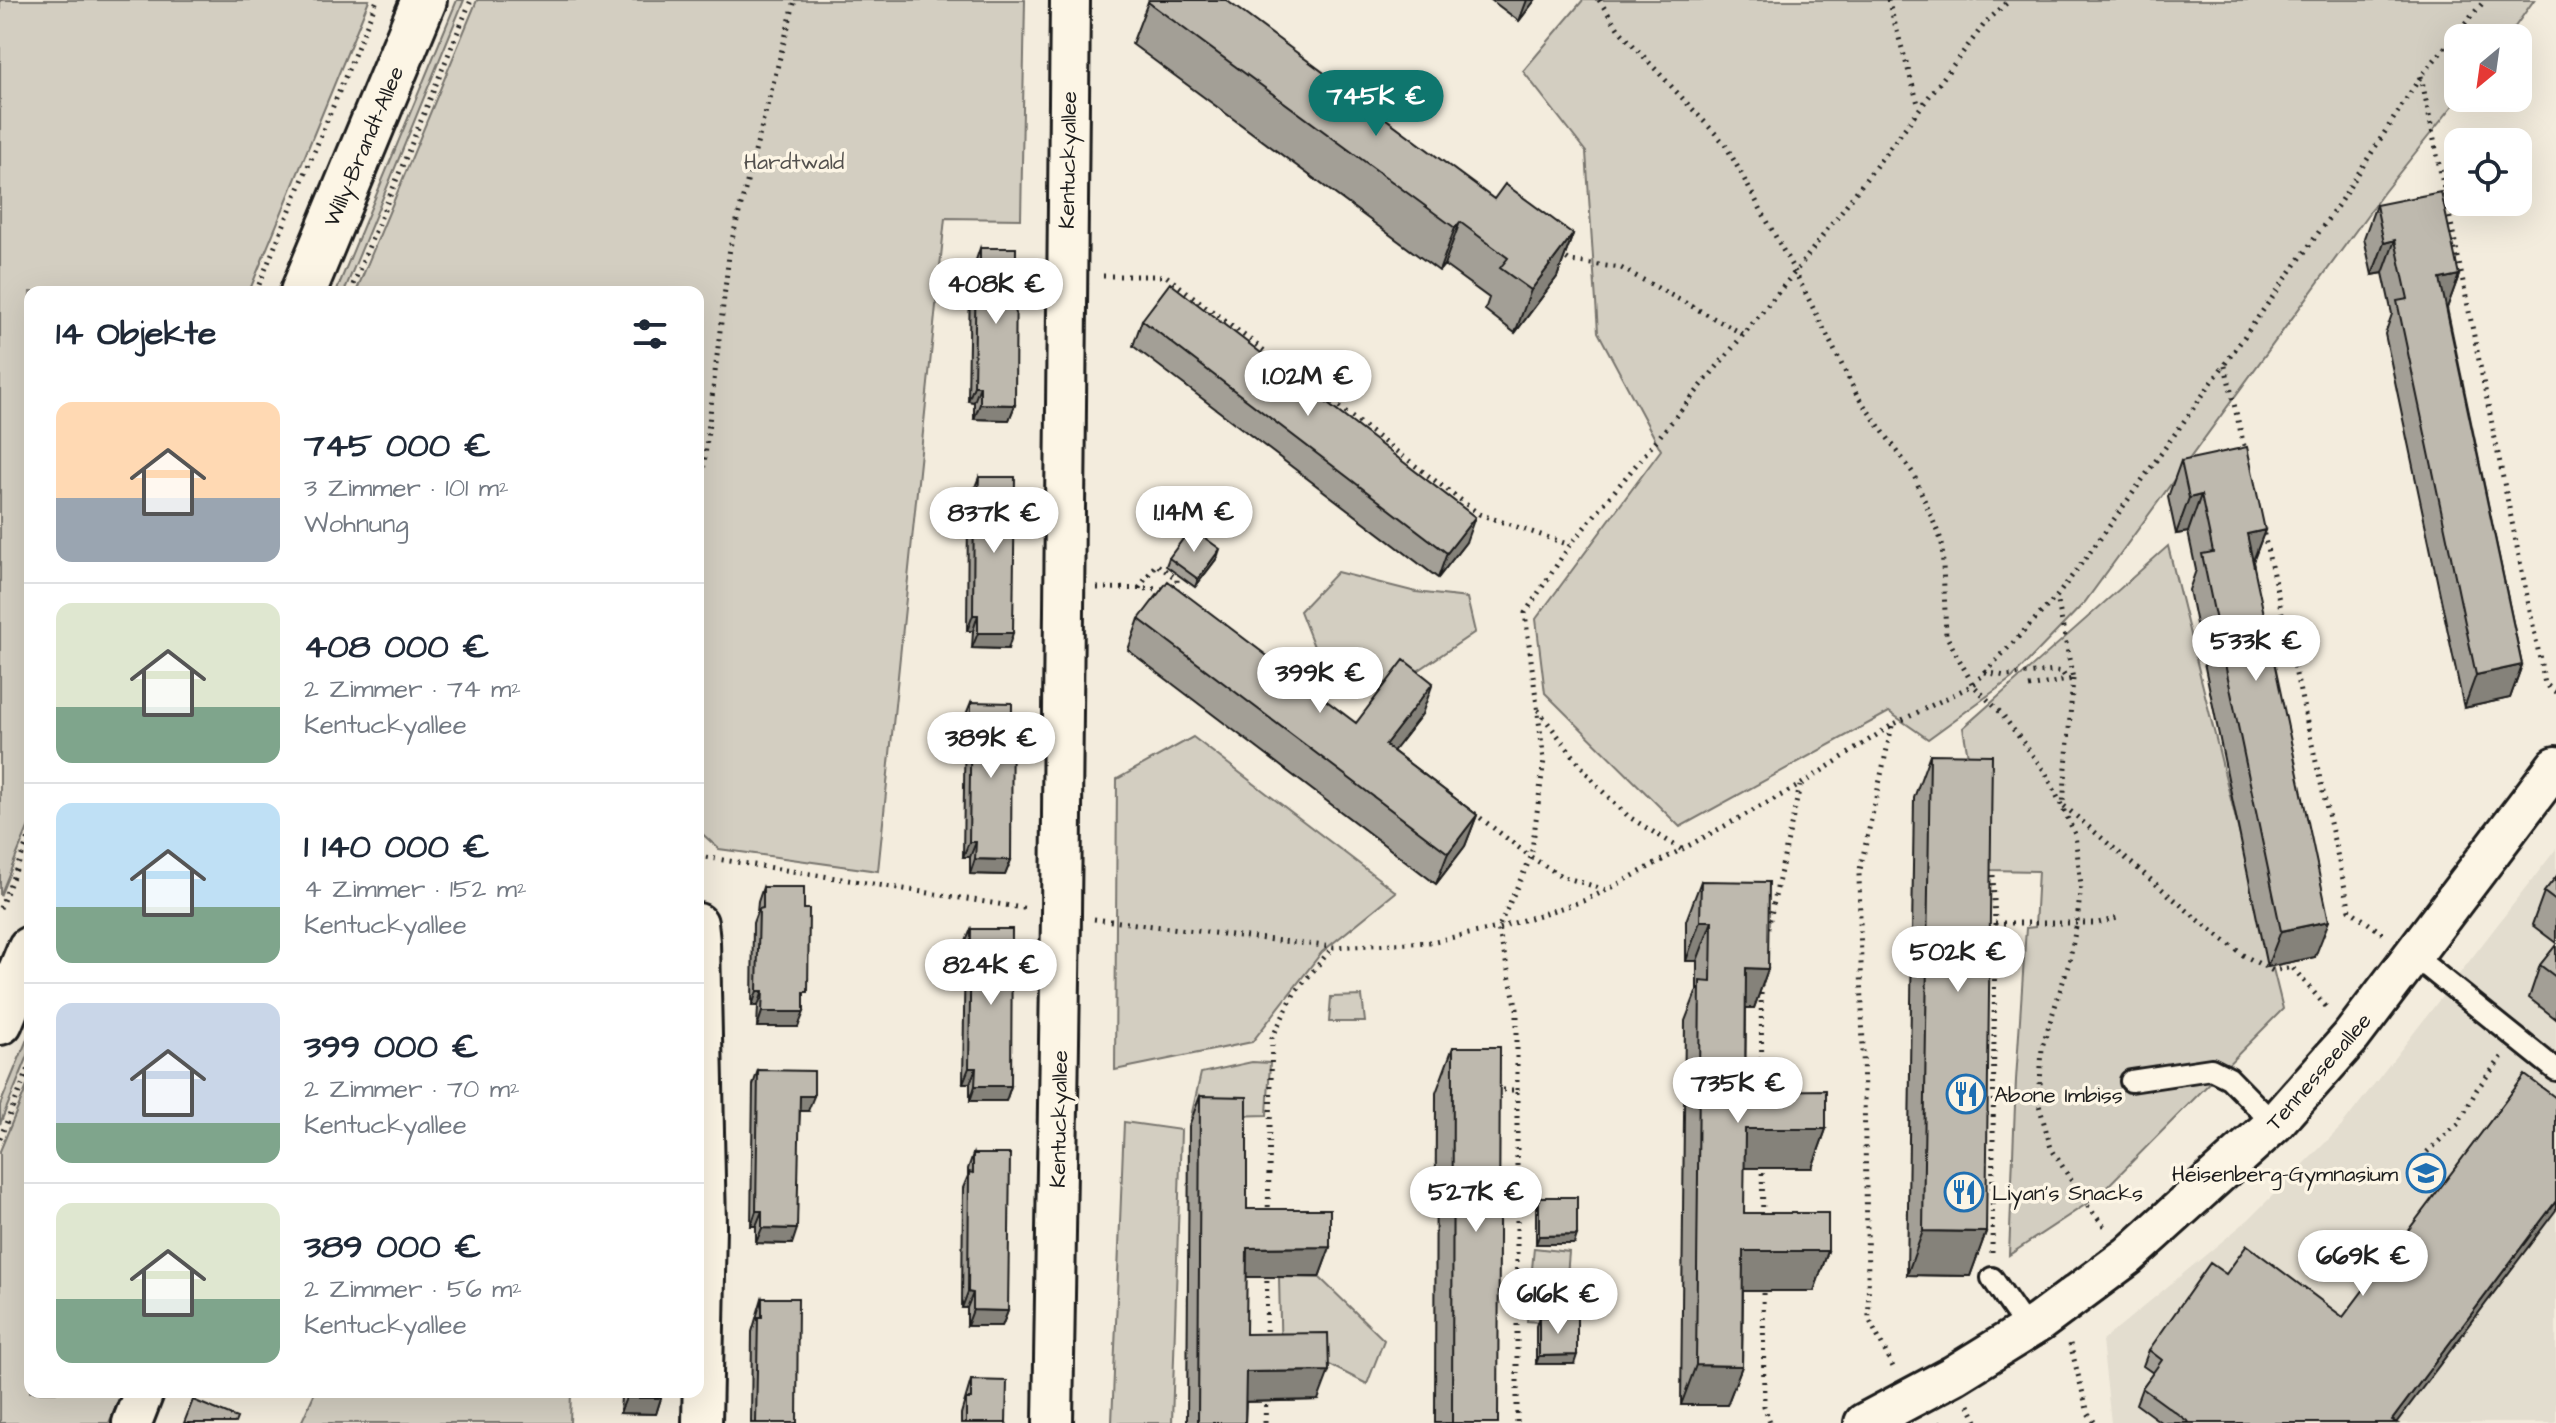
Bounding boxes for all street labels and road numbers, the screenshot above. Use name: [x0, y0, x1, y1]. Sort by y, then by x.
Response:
street label: Willy-Brandt-Allee: [317, 61, 413, 232]
street label: Kentuckyallee: [1052, 91, 1086, 229]
street label: Tennesseeallee: [2259, 1006, 2379, 1138]
street label: Kentuckyallee: [1043, 1050, 1077, 1188]

